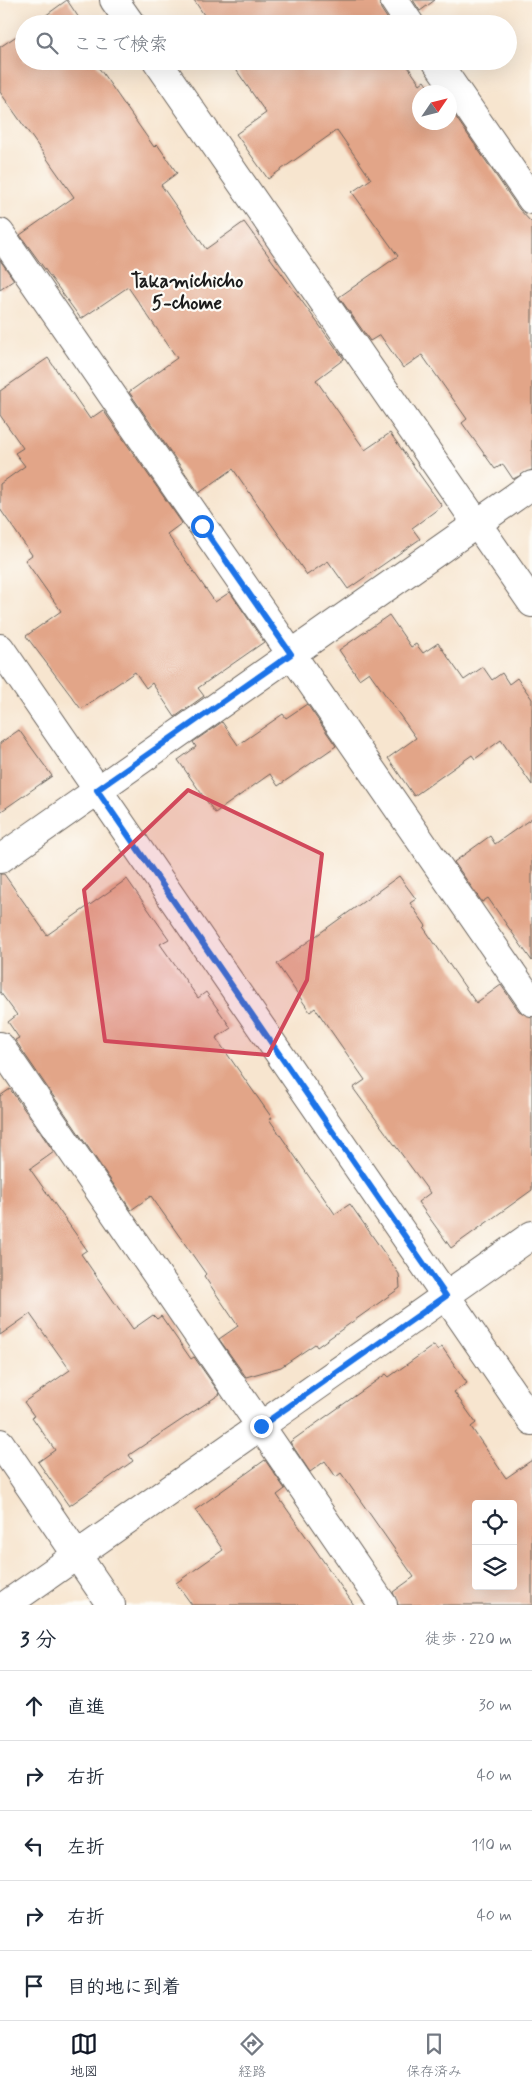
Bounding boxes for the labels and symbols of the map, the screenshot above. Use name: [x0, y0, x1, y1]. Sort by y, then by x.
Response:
north arrow: [412, 85, 457, 130]
district label: Takamichicho 5-chome: [131, 269, 243, 316]
route start: [191, 515, 214, 538]
route end: [250, 1415, 273, 1438]

